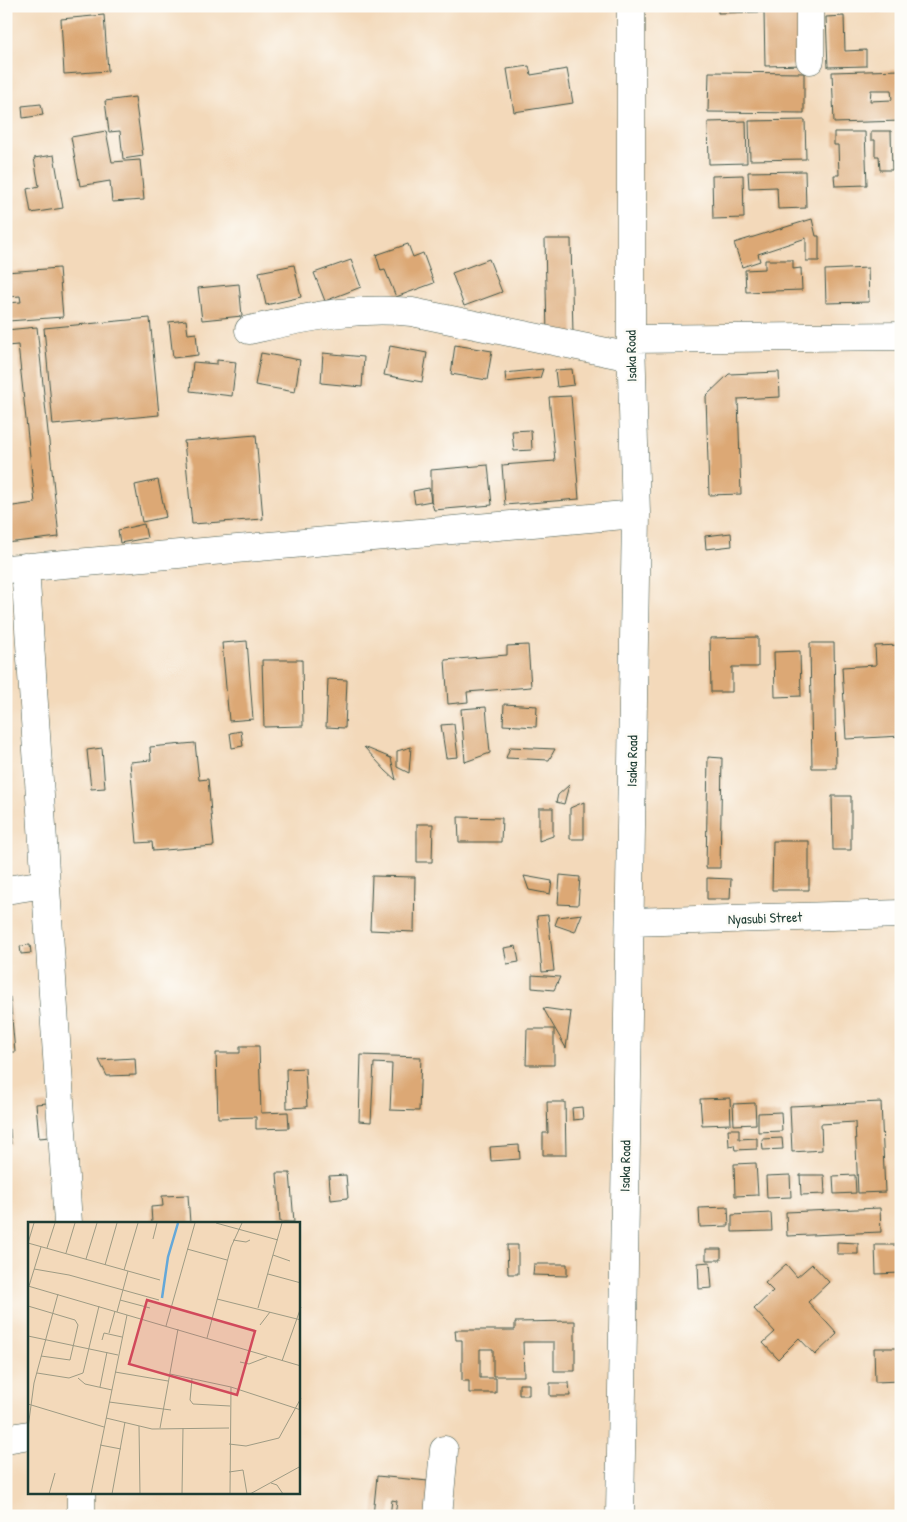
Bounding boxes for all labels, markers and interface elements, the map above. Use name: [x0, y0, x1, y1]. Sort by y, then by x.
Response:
street label: Isaka Road: [621, 329, 640, 382]
street label: Isaka Road: [622, 734, 641, 787]
street label: Nyasubi Street: [727, 907, 803, 929]
street label: Isaka Road: [615, 1139, 634, 1192]
inset map: [28, 1222, 300, 1494]

